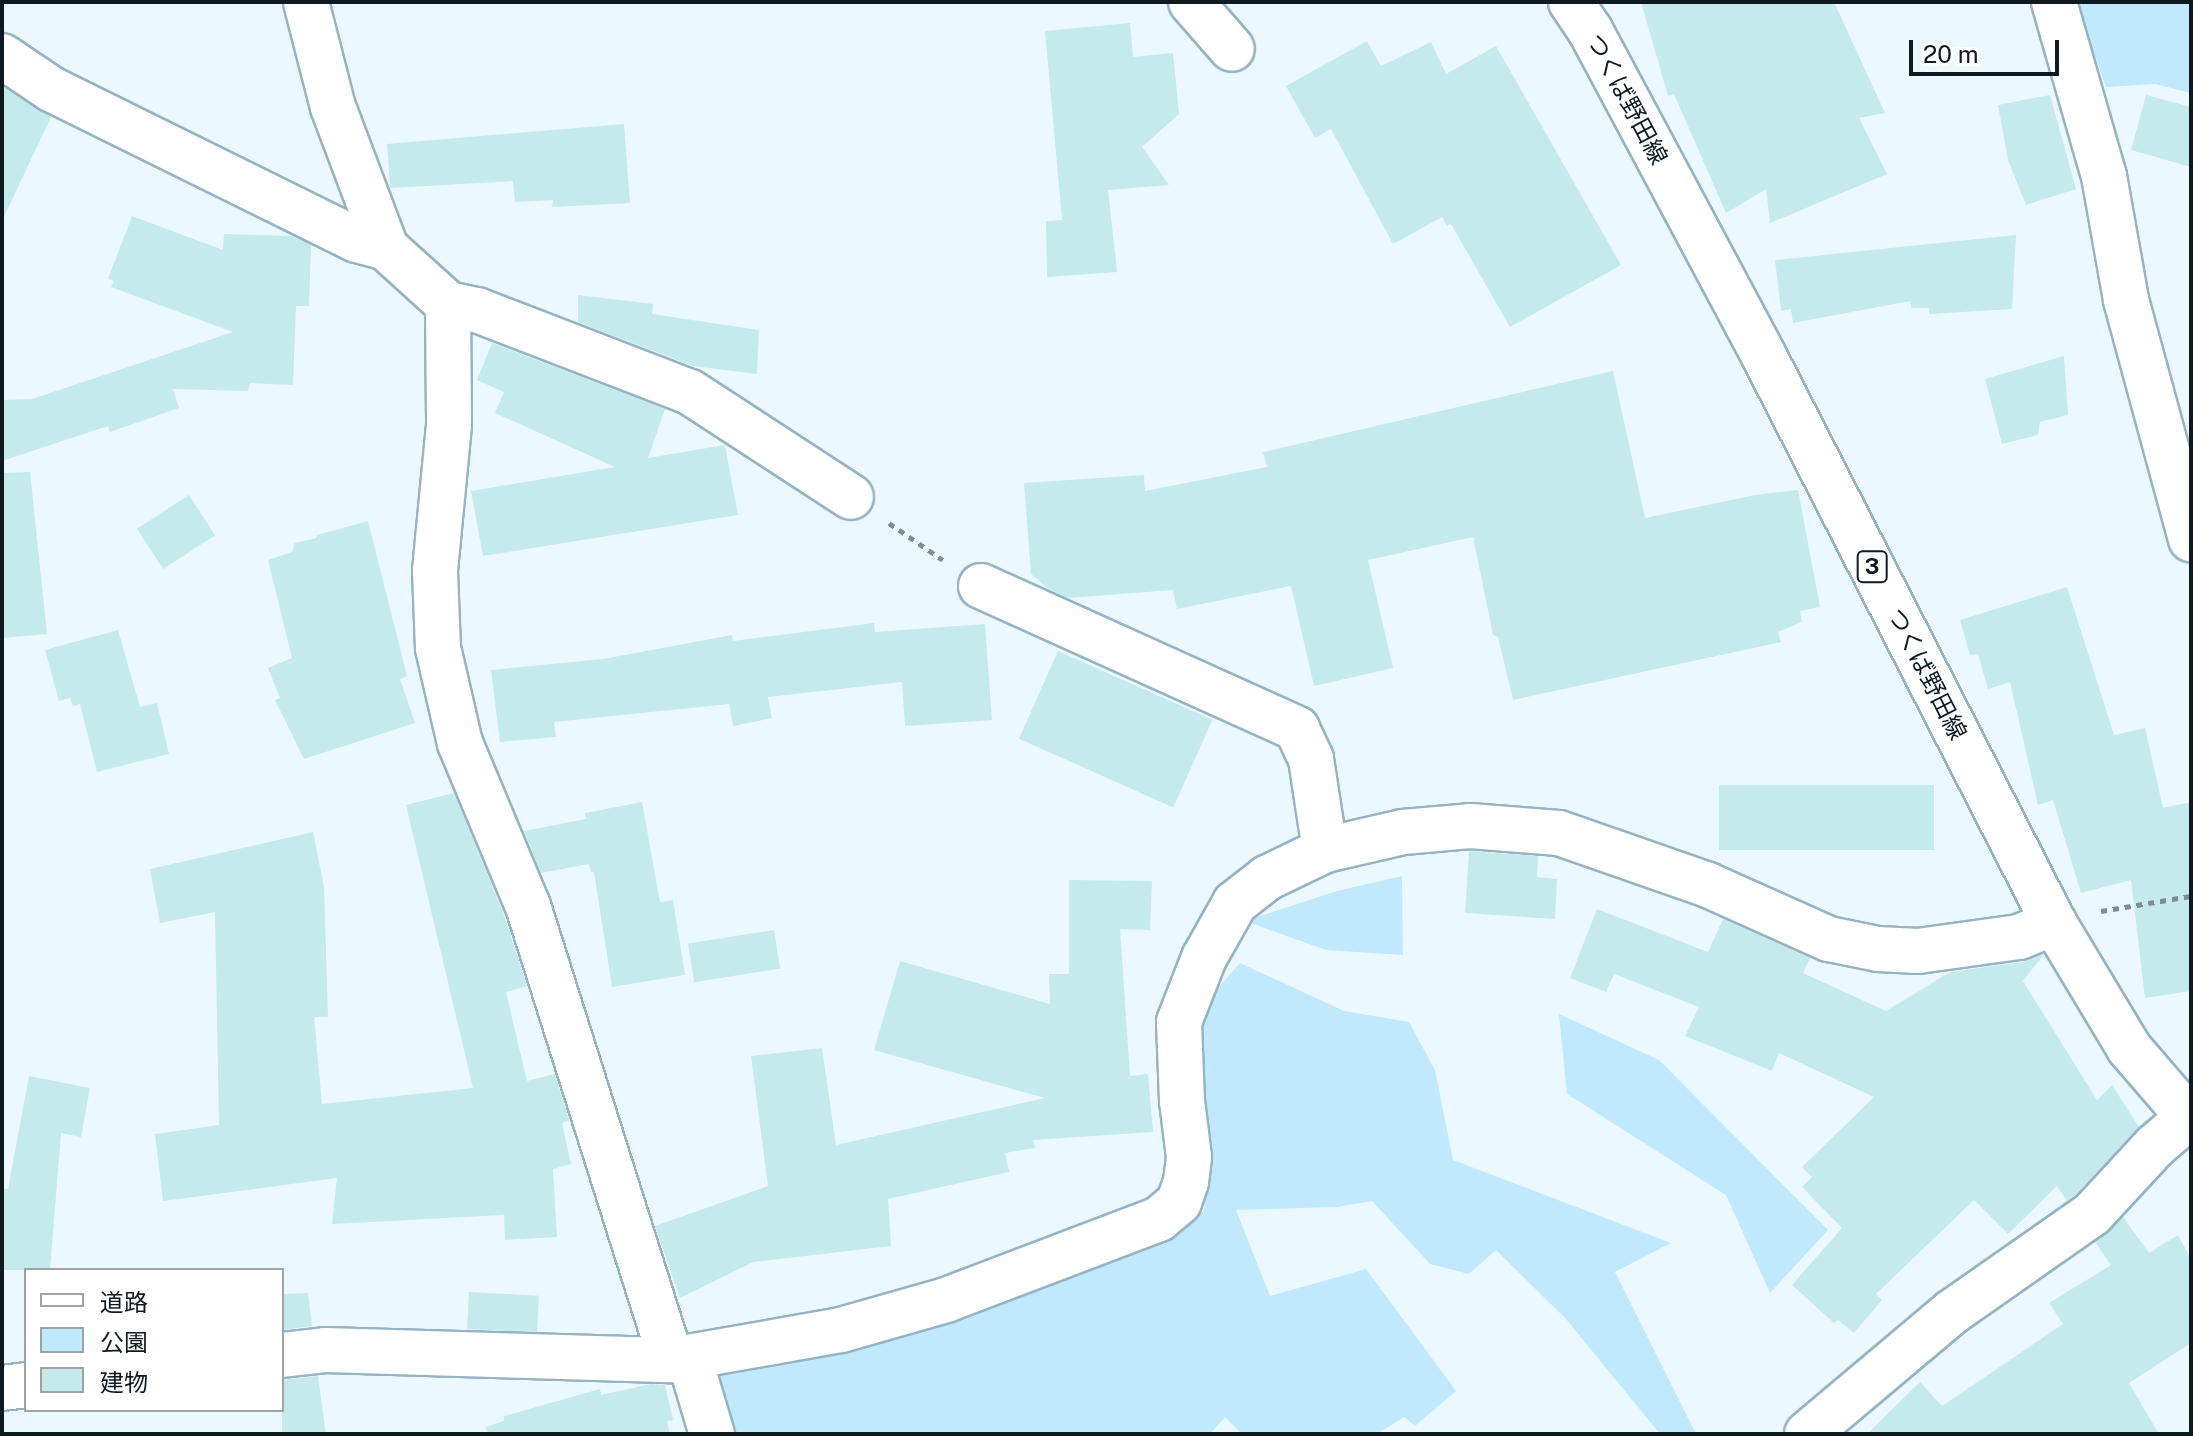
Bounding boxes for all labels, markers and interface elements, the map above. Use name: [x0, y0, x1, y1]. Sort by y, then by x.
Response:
scale bar: [1913, 24, 2063, 74]
street label: つくば野田線: [1580, 29, 1674, 169]
text: 20 m: [1923, 40, 1979, 68]
road number: 3: [1856, 549, 1888, 585]
street label: つくば野田線: [1881, 603, 1973, 745]
legend: [24, 1268, 284, 1412]
text: 道路: [100, 1288, 148, 1316]
text: 公園: [100, 1328, 148, 1356]
text: 建物: [100, 1368, 148, 1396]

